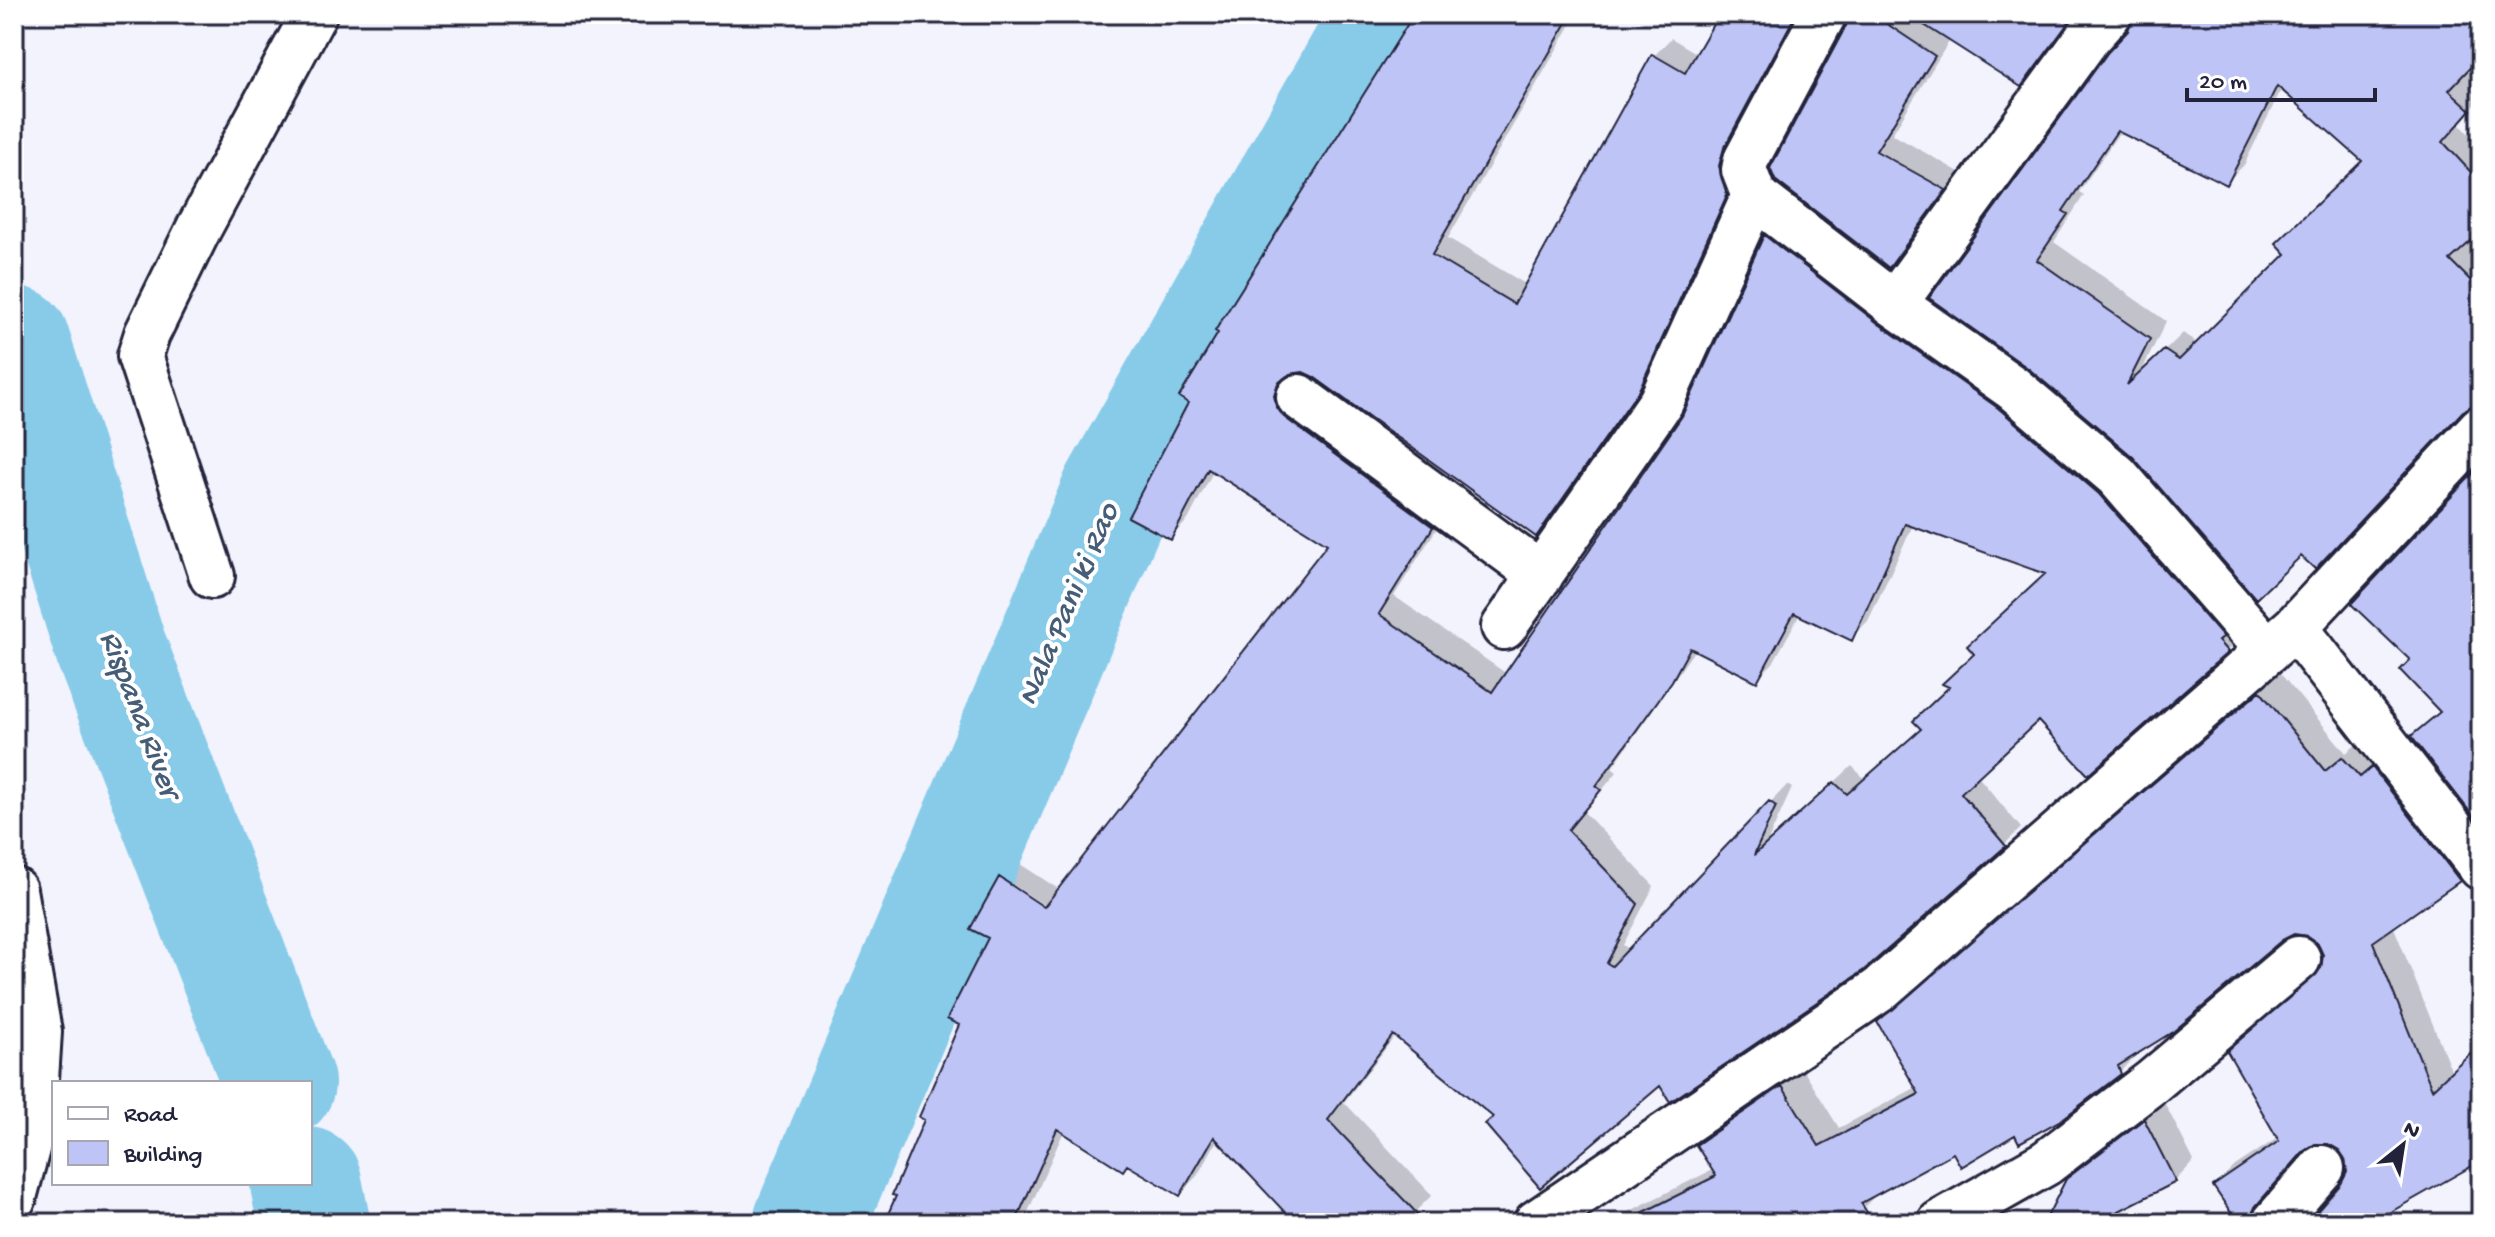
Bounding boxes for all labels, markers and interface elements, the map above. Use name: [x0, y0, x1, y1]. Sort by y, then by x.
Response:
scale bar: [2187, 52, 2375, 102]
text: 20 m: [2199, 69, 2247, 98]
water label: Nala Pani ki Rao: [1010, 497, 1130, 712]
water label: Rispana River: [89, 626, 189, 809]
legend: [52, 1081, 312, 1185]
text: Road: [124, 1102, 178, 1131]
north arrow: [2363, 1105, 2443, 1185]
text: N: [2398, 1116, 2424, 1146]
text: Building: [123, 1142, 202, 1171]

